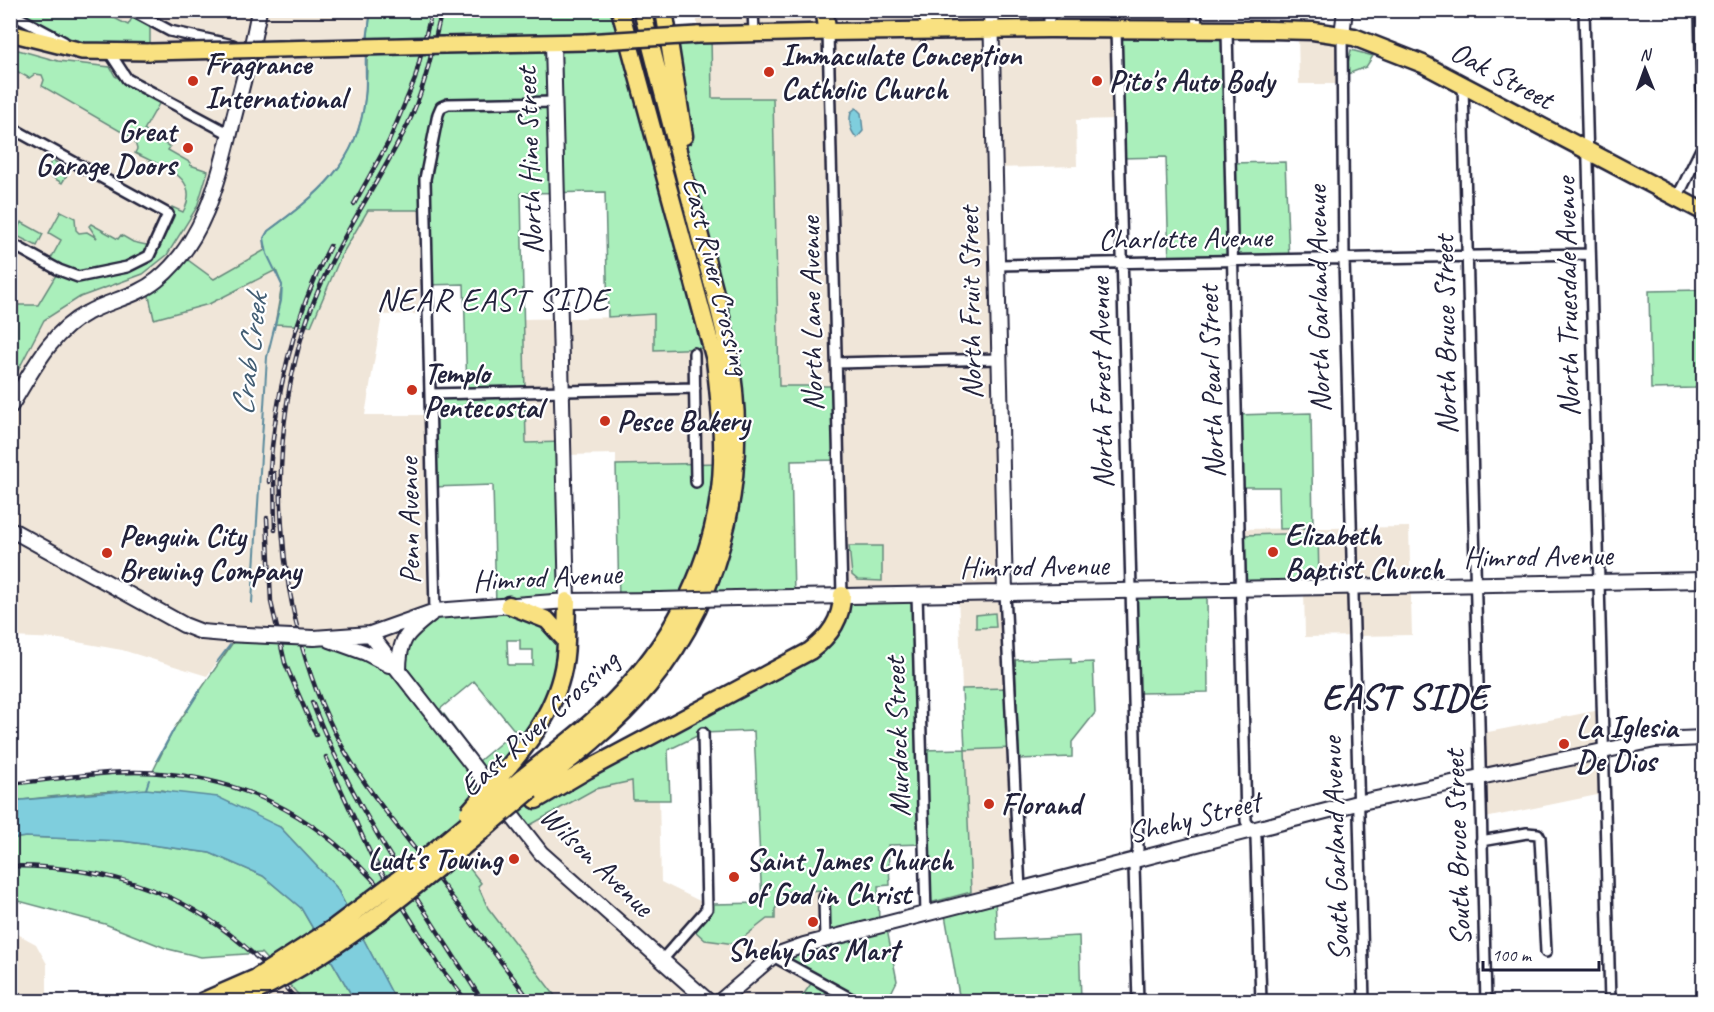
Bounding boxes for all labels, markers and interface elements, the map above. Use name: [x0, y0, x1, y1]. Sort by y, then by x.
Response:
street label: Oak Street: [1444, 32, 1563, 119]
place label: Immaculate Conception Catholic Church: [781, 36, 1023, 108]
north arrow: [1615, 39, 1675, 99]
place label: Fragrance International: [205, 45, 351, 117]
text: N: [1640, 45, 1653, 65]
place label: Pito's Auto Body: [1109, 62, 1277, 100]
street label: North Hine Street: [507, 64, 551, 255]
marker: Immaculate Conception Catholic Church: [762, 65, 776, 79]
marker: Fragrance International: [186, 74, 200, 88]
marker: Pito's Auto Body: [1090, 74, 1104, 88]
place label: Great Garage Doors: [36, 112, 179, 184]
marker: Great Garage Doors: [181, 141, 195, 155]
street label: East River Crossing: [674, 173, 760, 381]
street label: North Truesdale Avenue: [1546, 175, 1588, 417]
street label: North Garland Avenue: [1297, 183, 1339, 413]
street label: North Fruit Street: [949, 203, 991, 400]
street label: North Lane Avenue: [790, 214, 832, 412]
street label: Charlotte Avenue: [1098, 217, 1274, 259]
street label: North Bruce Street: [1424, 232, 1466, 435]
street label: North Forest Avenue: [1080, 275, 1122, 489]
district label: NEAR EAST SIDE: [377, 279, 612, 320]
street label: North Pearl Street: [1189, 282, 1233, 479]
water label: Crab Creek: [221, 287, 277, 418]
place label: Templo Pentecostal: [424, 354, 548, 426]
marker: Templo Pentecostal: [405, 383, 419, 397]
place label: Pesce Bakery: [617, 402, 752, 441]
marker: Pesce Bakery: [598, 414, 612, 428]
street label: Penn Avenue: [389, 455, 429, 585]
place label: Elizabeth Baptist Church: [1285, 516, 1445, 588]
place label: Penguin City Brewing Company: [119, 517, 304, 590]
street label: Himrod Avenue: [1463, 536, 1615, 576]
marker: Elizabeth Baptist Church: [1266, 545, 1280, 559]
marker: Penguin City Brewing Company: [100, 546, 114, 560]
street label: Himrod Avenue: [959, 546, 1111, 586]
street label: Himrod Avenue: [472, 554, 625, 600]
street label: East River Crossing: [451, 640, 628, 805]
street label: Murdock Street: [875, 653, 919, 817]
district label: EAST SIDE: [1321, 674, 1492, 720]
place label: La Iglesia De Dios: [1576, 708, 1680, 780]
street label: South Garland Avenue: [1312, 734, 1358, 962]
marker: La Iglesia De Dios: [1557, 737, 1571, 751]
street label: South Bruce Street: [1434, 746, 1479, 947]
street label: Shehy Street: [1124, 781, 1268, 852]
place label: Florand: [1001, 785, 1086, 823]
street label: Wilson Avenue: [532, 797, 664, 926]
marker: Florand: [982, 797, 996, 811]
place label: Ludt's Towing: [368, 840, 504, 878]
place label: Saint James Church of God in Christ: [746, 841, 954, 913]
marker: Ludt's Towing: [507, 852, 521, 866]
marker: Saint James Church of God in Christ: [727, 870, 741, 884]
marker: Shehy Gas Mart: [806, 915, 820, 929]
place label: Shehy Gas Mart: [727, 931, 904, 969]
scale bar: [1483, 934, 1598, 972]
text: 100 m: [1492, 944, 1533, 966]

